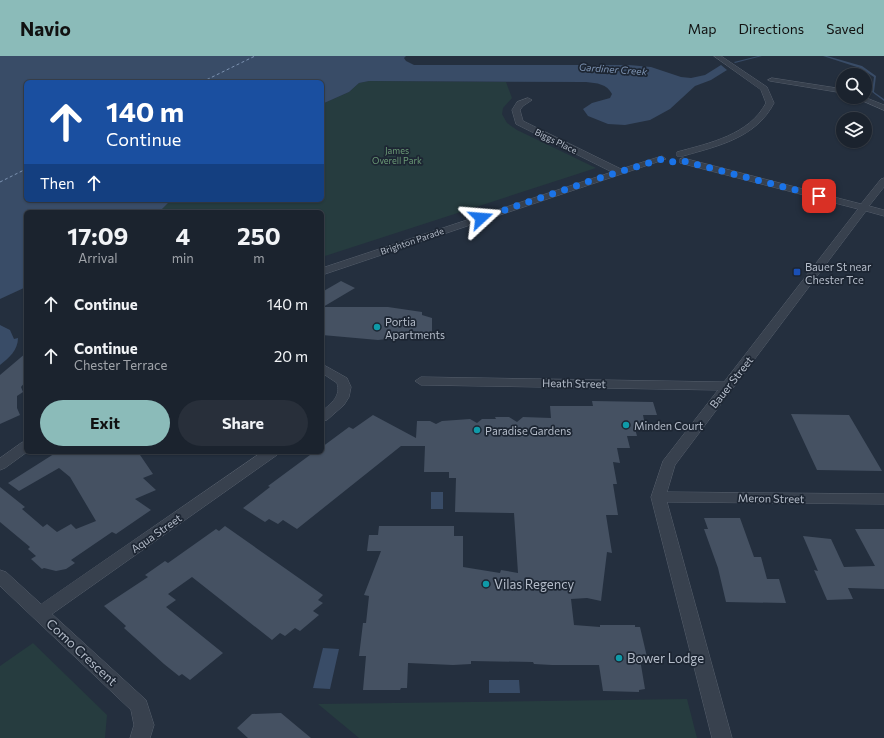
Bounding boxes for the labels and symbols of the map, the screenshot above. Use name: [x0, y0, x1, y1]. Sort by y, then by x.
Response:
water label: Gardiner Creek: [579, 61, 648, 77]
street label: Biggs Place: [533, 126, 579, 156]
park label: James Overell Park: [372, 145, 422, 166]
pin: [802, 179, 836, 213]
position arrow: [460, 197, 502, 239]
street label: Brighton Parade: [379, 225, 445, 257]
place label: Bauer St near Chester Tce: [805, 260, 872, 286]
marker: Bauer St near Chester Tce: [792, 267, 802, 277]
place label: Portia Apartments: [385, 315, 445, 341]
marker: Portia Apartments: [372, 322, 382, 332]
street label: Bauer Street: [707, 353, 756, 411]
street label: Heath Street: [542, 376, 607, 390]
place label: Minden Court: [634, 419, 704, 432]
marker: Minden Court: [621, 420, 631, 430]
place label: Paradise Gardens: [485, 424, 571, 437]
marker: Paradise Gardens: [472, 425, 482, 435]
street label: Meron Street: [738, 491, 805, 505]
street label: Aqua Street: [128, 511, 184, 555]
place label: Vilas Regency: [494, 576, 575, 592]
marker: Vilas Regency: [481, 579, 491, 589]
street label: Como Crescent: [43, 615, 121, 689]
place label: Bower Lodge: [627, 650, 704, 666]
marker: Bower Lodge: [614, 653, 624, 663]

